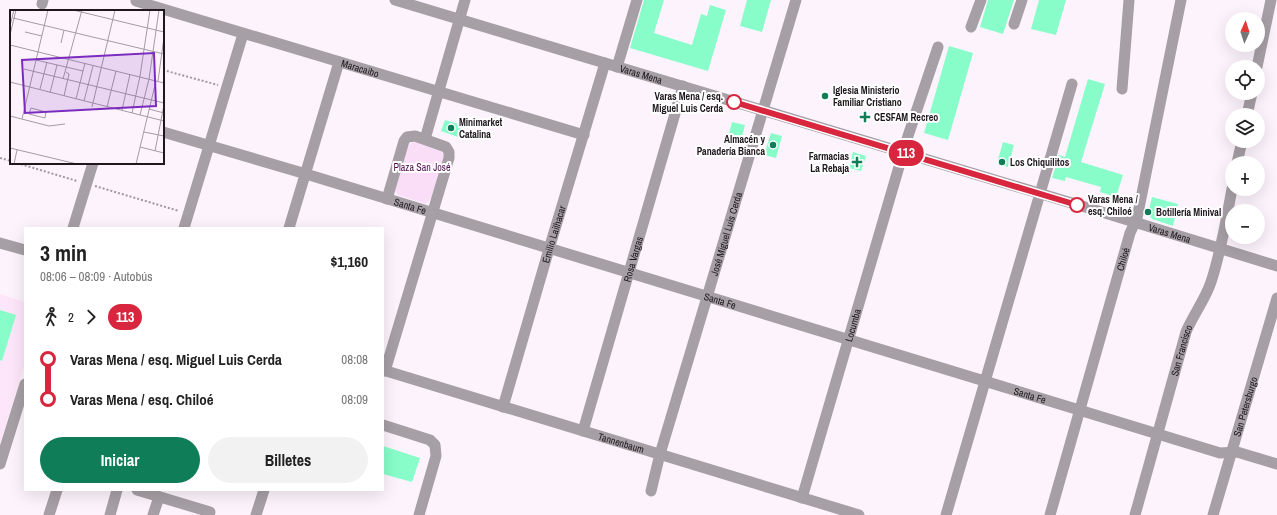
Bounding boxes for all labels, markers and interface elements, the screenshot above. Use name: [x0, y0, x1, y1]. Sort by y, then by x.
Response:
inset map: [10, 10, 164, 164]
north arrow: [1225, 12, 1265, 52]
map controls: [1225, 12, 1265, 244]
street label: Maracaibo: [340, 56, 381, 80]
button: locate: [1225, 60, 1265, 100]
street label: Varas Mena: [618, 61, 664, 86]
place label: Iglesia Ministerio Familiar Cristiano: [833, 84, 902, 109]
place label: Varas Mena / esq. Miguel Luis Cerda: [652, 90, 723, 115]
marker: Iglesia Ministerio Familiar Cristiano: [820, 91, 830, 101]
marker: Varas Mena / esq. Miguel Luis Cerda: [726, 94, 742, 110]
button: layers: [1225, 108, 1265, 148]
marker: CESFAM Recreo: [859, 111, 871, 123]
place label: CESFAM Recreo: [874, 111, 938, 124]
place label: Minimarket Catalina: [459, 116, 503, 141]
marker: Minimarket Catalina: [446, 123, 456, 133]
place label: Almacén y Panadería Bianca: [697, 133, 765, 158]
marker: Almacén y Panadería Bianca: [768, 140, 778, 150]
line badge: 113: [883, 140, 929, 166]
text: 113: [897, 144, 915, 162]
place label: Farmacias La Rebaja: [809, 150, 849, 175]
place label: Los Chiquilitos: [1010, 156, 1070, 169]
button: +: [1225, 156, 1265, 196]
marker: Farmacias La Rebaja: [852, 157, 862, 167]
marker: Los Chiquilitos: [997, 157, 1007, 167]
park label: Plaza San José: [394, 161, 451, 174]
street label: José Miguel Luis Cerda: [707, 190, 745, 277]
place label: Varas Mena / esq. Chiloé: [1088, 193, 1138, 218]
street label: Santa Fe: [393, 195, 428, 217]
marker: Varas Mena / esq. Chiloé: [1069, 197, 1085, 213]
street label: Emilio Lailhacar: [539, 204, 568, 264]
button: −: [1225, 204, 1265, 244]
place label: Botillería Minival: [1156, 206, 1221, 219]
marker: Botillería Minival: [1143, 207, 1153, 217]
street label: Varas Mena: [1147, 220, 1193, 246]
street label: Rosa Vargas: [620, 235, 646, 283]
text: 3 min: [40, 238, 87, 268]
street label: Chiloé: [1113, 245, 1132, 272]
text: $1,160: [330, 251, 368, 272]
text: 08:06 – 08:09 · Autobús: [40, 268, 153, 285]
street label: Santa Fe: [702, 289, 738, 312]
icon: walk: [40, 306, 62, 328]
icon: forward: [80, 306, 102, 328]
street label: Locumba: [842, 307, 864, 343]
text: 113: [116, 308, 134, 326]
text: 2: [68, 309, 74, 326]
street label: San Francisco: [1168, 322, 1195, 378]
text: Varas Mena / esq. Miguel Luis Cerda: [70, 349, 282, 370]
text: 08:08: [341, 351, 368, 368]
street label: San Petersburgo: [1230, 375, 1260, 438]
street label: Santa Fe: [1012, 384, 1048, 406]
text: Varas Mena / esq. Chiloé: [70, 389, 214, 410]
text: 08:09: [341, 391, 368, 408]
street label: Tannenbaum: [597, 429, 646, 456]
button: Iniciar: [40, 437, 200, 483]
button: Billetes: [208, 437, 368, 483]

